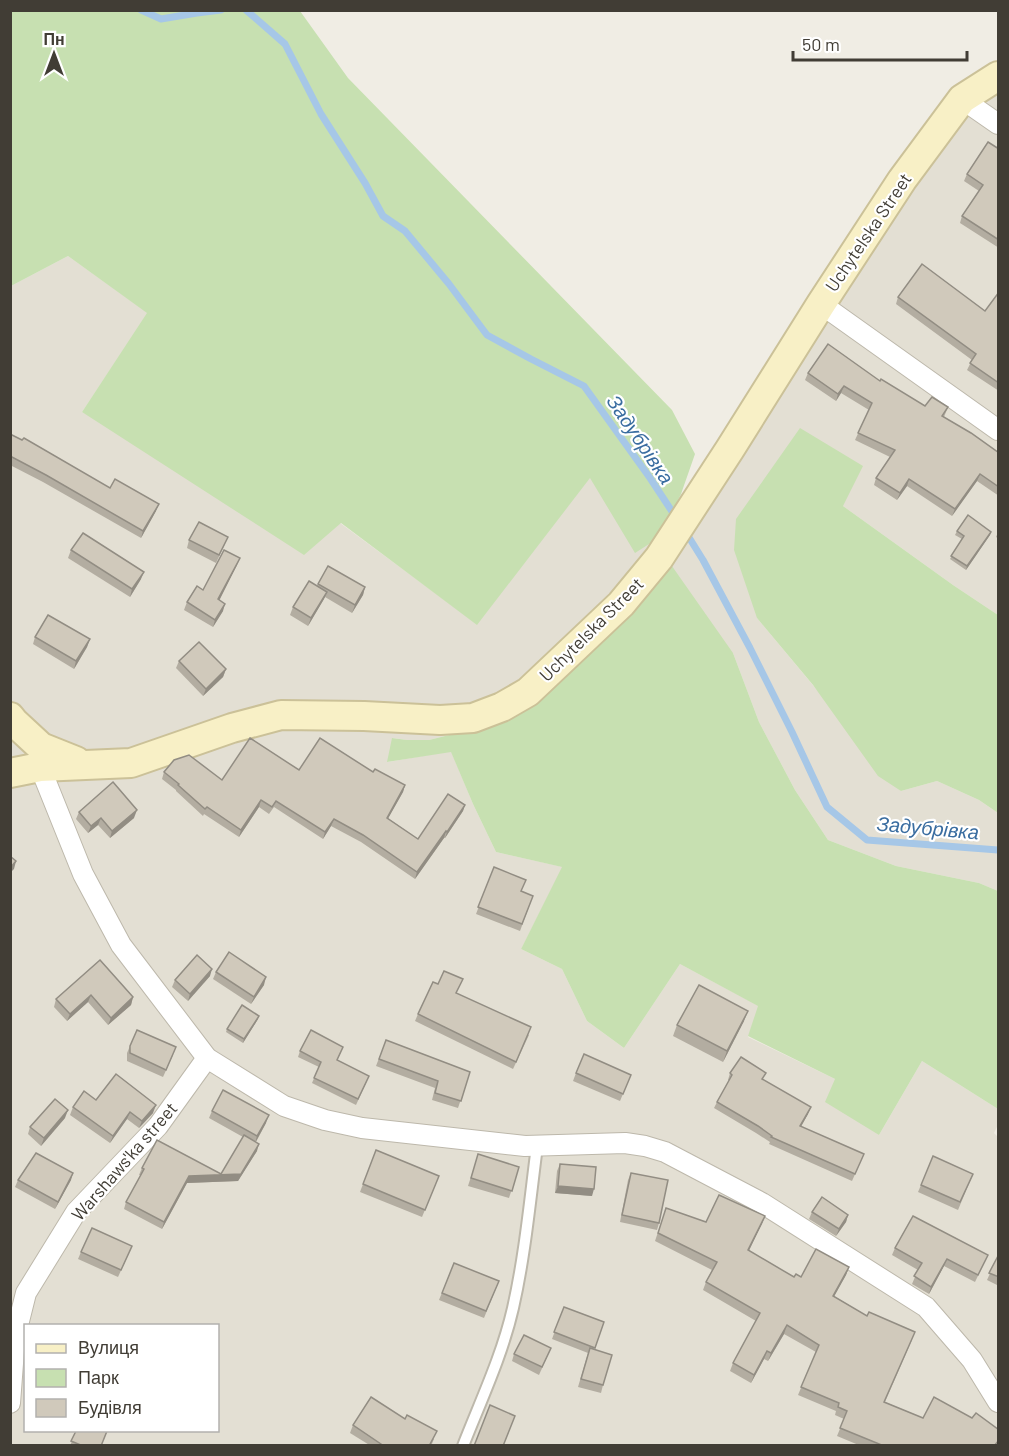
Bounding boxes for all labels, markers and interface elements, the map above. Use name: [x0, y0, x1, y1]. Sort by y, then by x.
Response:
north arrow: [24, 24, 84, 84]
scale bar: [793, 24, 967, 62]
text: Пн: [43, 29, 65, 48]
text: 50 m: [802, 33, 840, 55]
street label: Uchytelska Street: [820, 169, 916, 295]
water label: Задубрівка: [602, 390, 680, 488]
street label: Uchytelska Street: [534, 572, 648, 686]
water label: Задубрівка: [876, 811, 980, 843]
street label: Warshaws'ka street: [67, 1097, 181, 1225]
legend: [24, 1324, 219, 1432]
text: Вулиця: [78, 1336, 139, 1358]
text: Парк: [78, 1366, 119, 1388]
text: Будівля: [78, 1396, 142, 1418]

